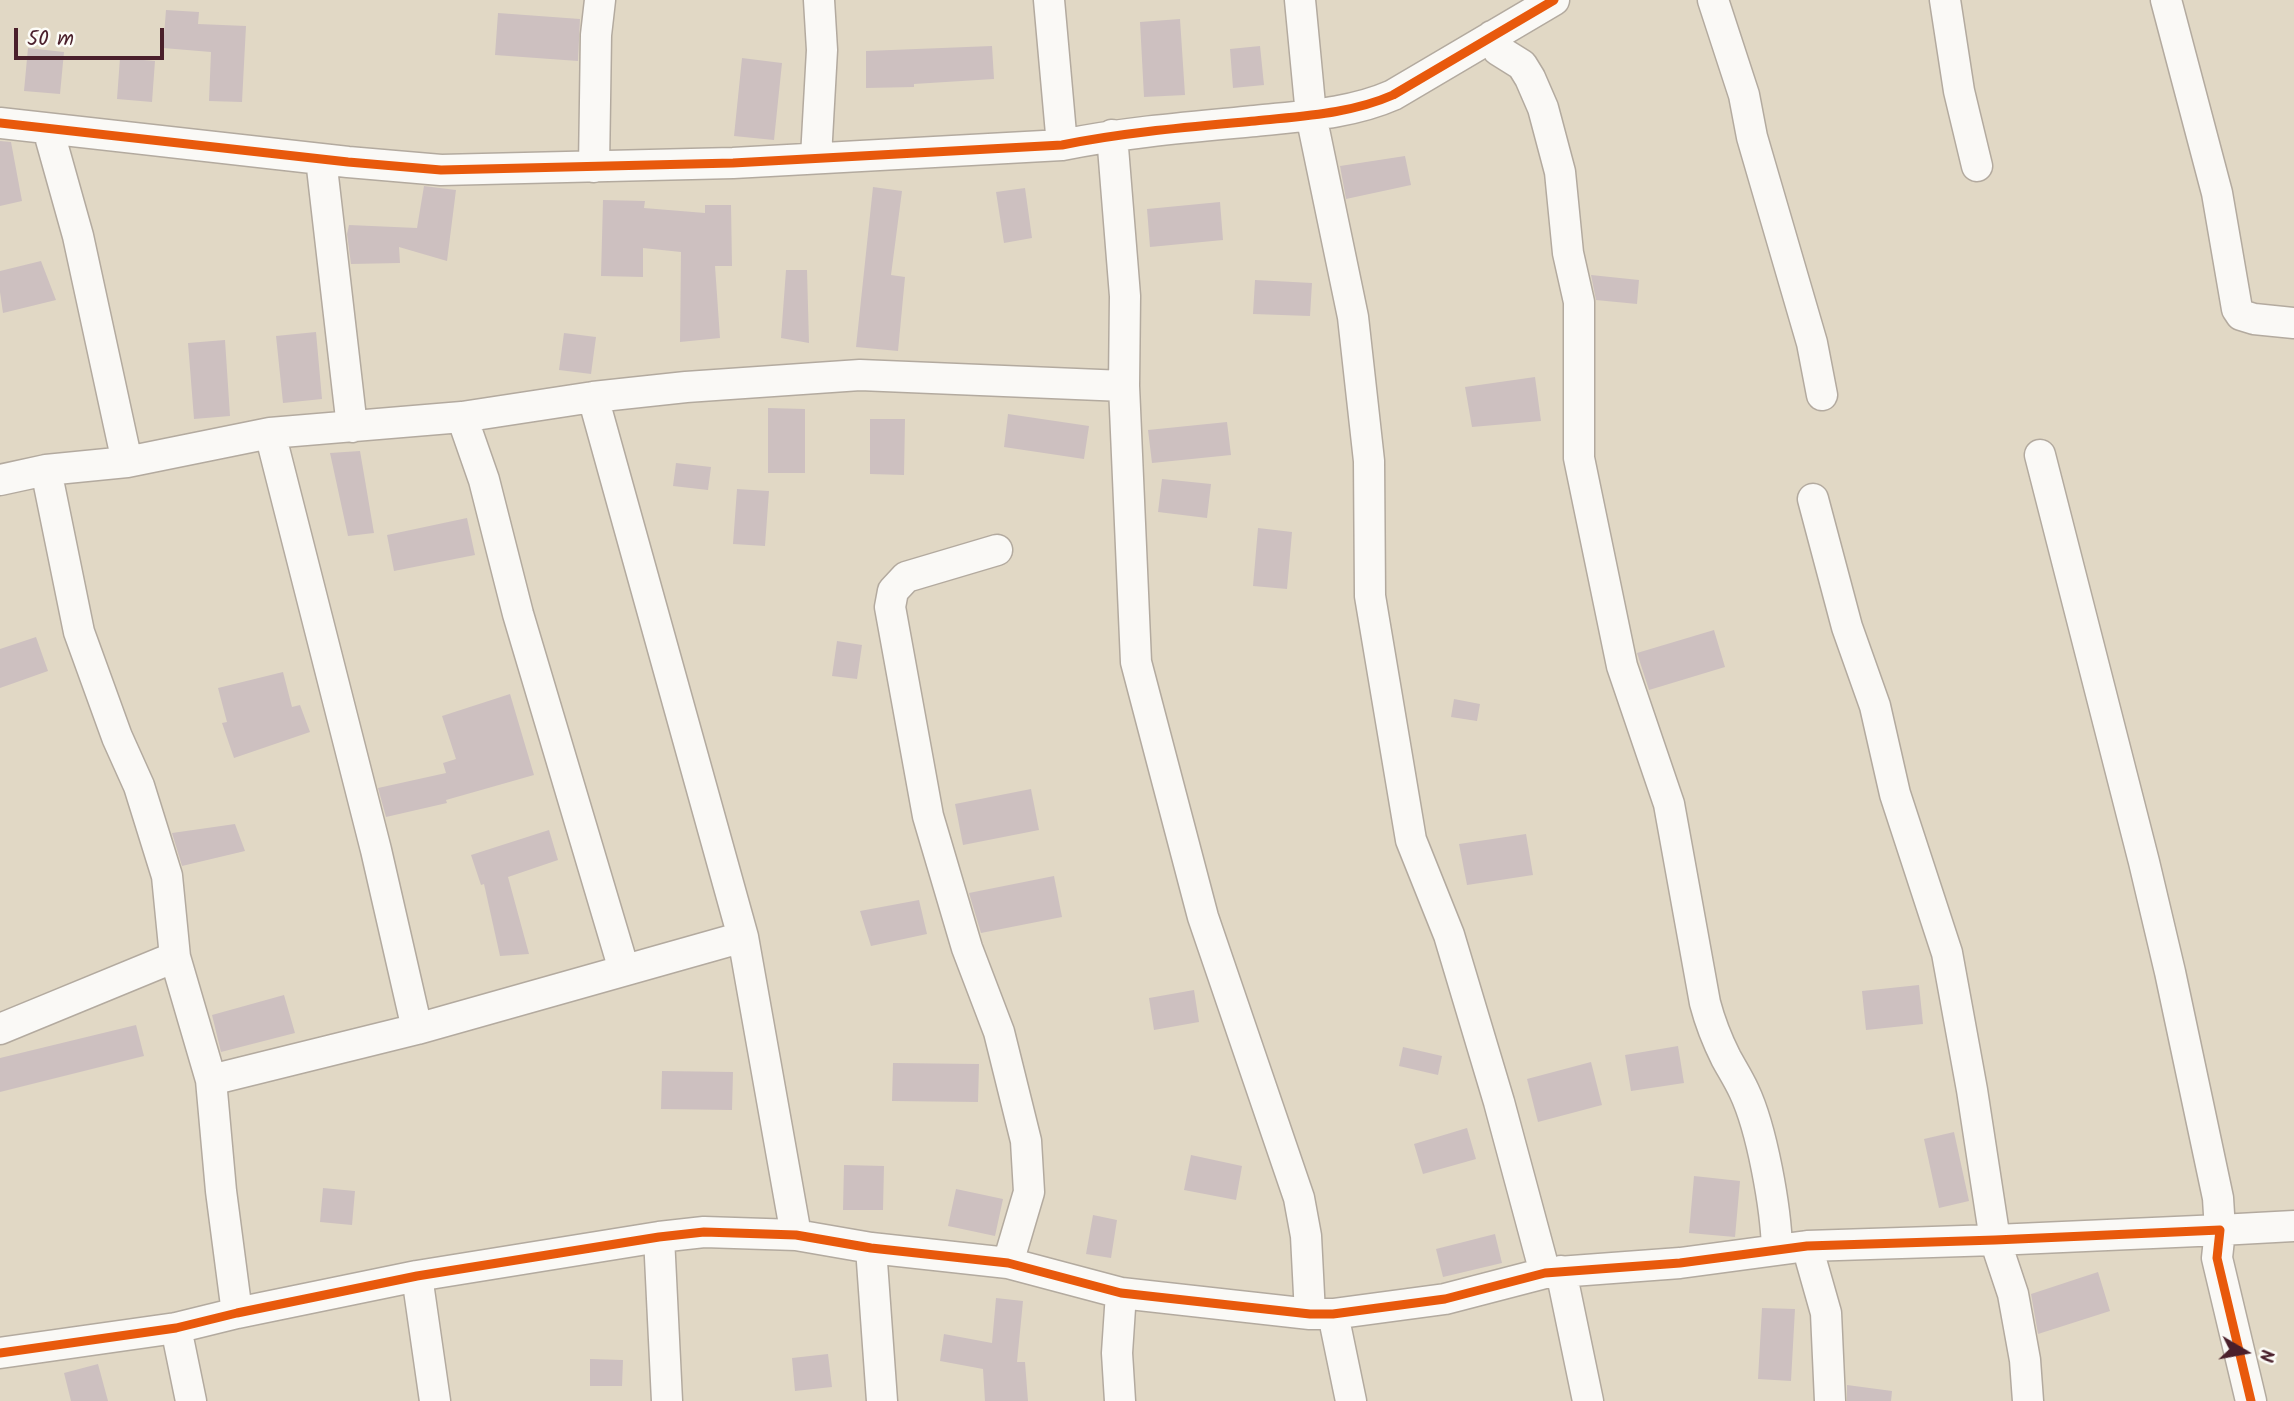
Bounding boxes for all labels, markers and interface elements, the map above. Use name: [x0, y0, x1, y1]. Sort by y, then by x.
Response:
scale bar: [18, 14, 168, 58]
text: 50 m: [27, 23, 74, 56]
north arrow: [2210, 1317, 2280, 1387]
text: N: [2250, 1347, 2281, 1364]

